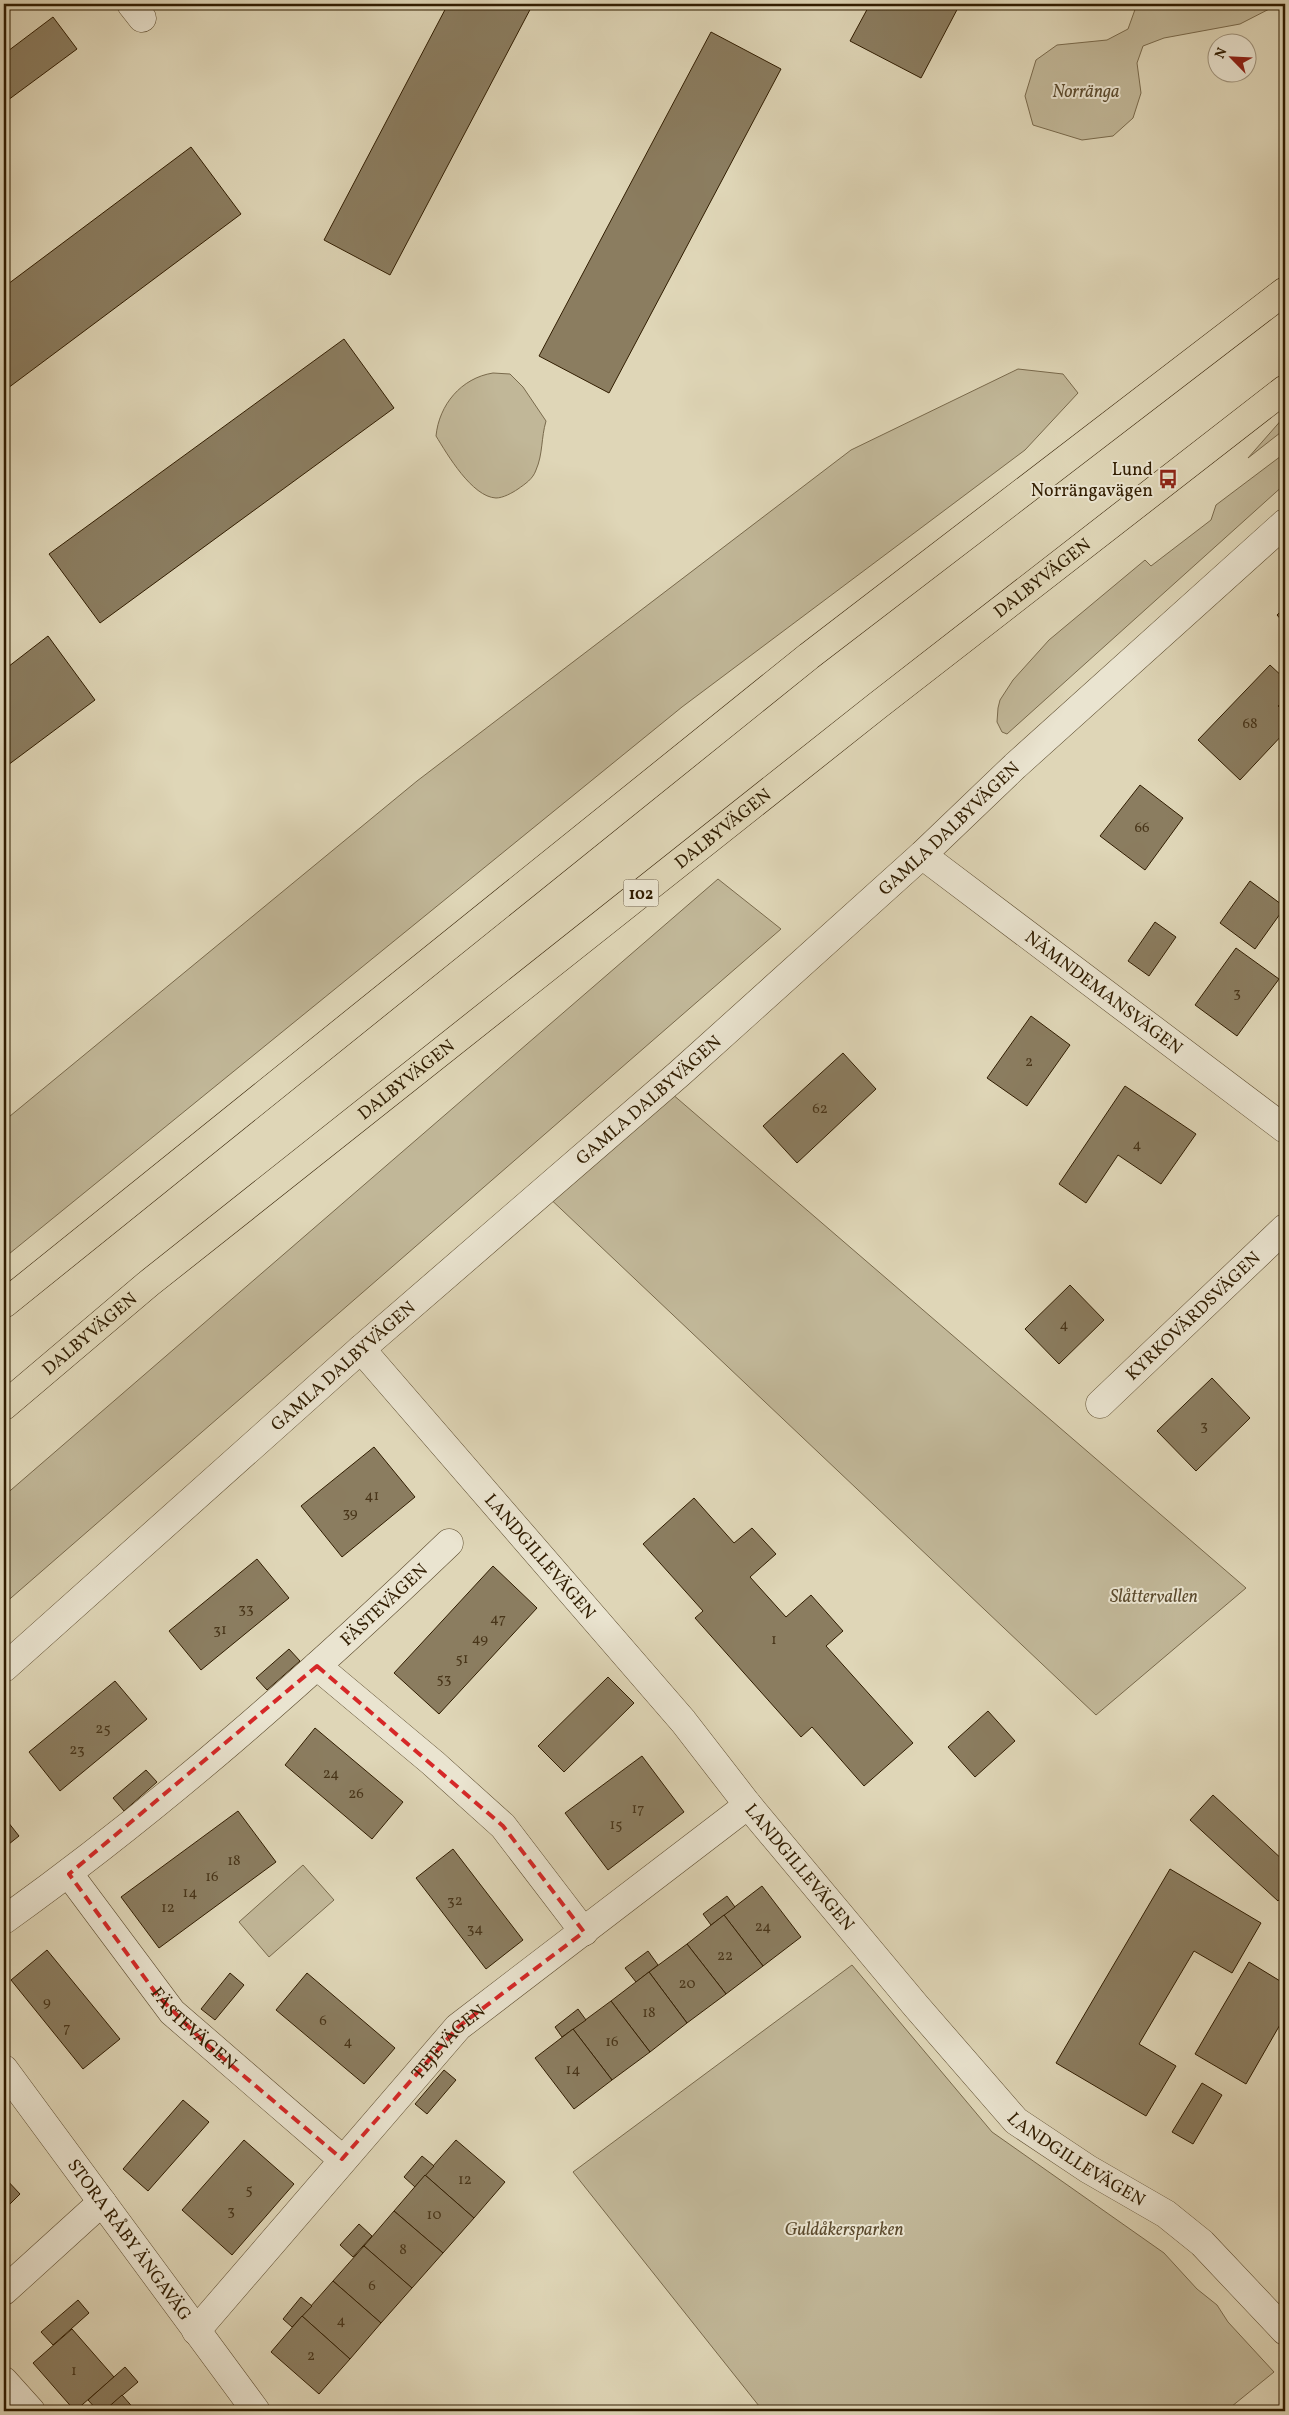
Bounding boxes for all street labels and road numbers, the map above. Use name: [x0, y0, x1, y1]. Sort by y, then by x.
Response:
street label: DALBYVÄGEN: [989, 533, 1097, 625]
street label: GAMLA DALBYVÄGEN: [874, 757, 1026, 902]
street label: DALBYVÄGEN: [670, 783, 777, 876]
road number: 102: [624, 880, 658, 906]
street label: NÄMNDEMANSVÄGEN: [1019, 926, 1187, 1061]
street label: GAMLA DALBYVÄGEN: [571, 1031, 727, 1172]
street label: DALBYVÄGEN: [353, 1034, 461, 1127]
street label: KYRKOVÄRDSVÄGEN: [1121, 1247, 1267, 1387]
street label: DALBYVÄGEN: [38, 1287, 143, 1382]
street label: GAMLA DALBYVÄGEN: [266, 1296, 422, 1438]
street label: LANDGILLEVÄGEN: [478, 1489, 601, 1625]
street label: FÄSTEVÄGEN: [336, 1559, 434, 1653]
street label: LANDGILLEVÄGEN: [738, 1799, 859, 1937]
street label: FÄSTEVÄGEN: [144, 1982, 241, 2076]
street label: TEJEVÄGEN: [407, 1999, 491, 2086]
street label: LANDGILLEVÄGEN: [1000, 2108, 1149, 2213]
street label: STORA RÅBY ÄNGAVÄG: [60, 2154, 197, 2327]

